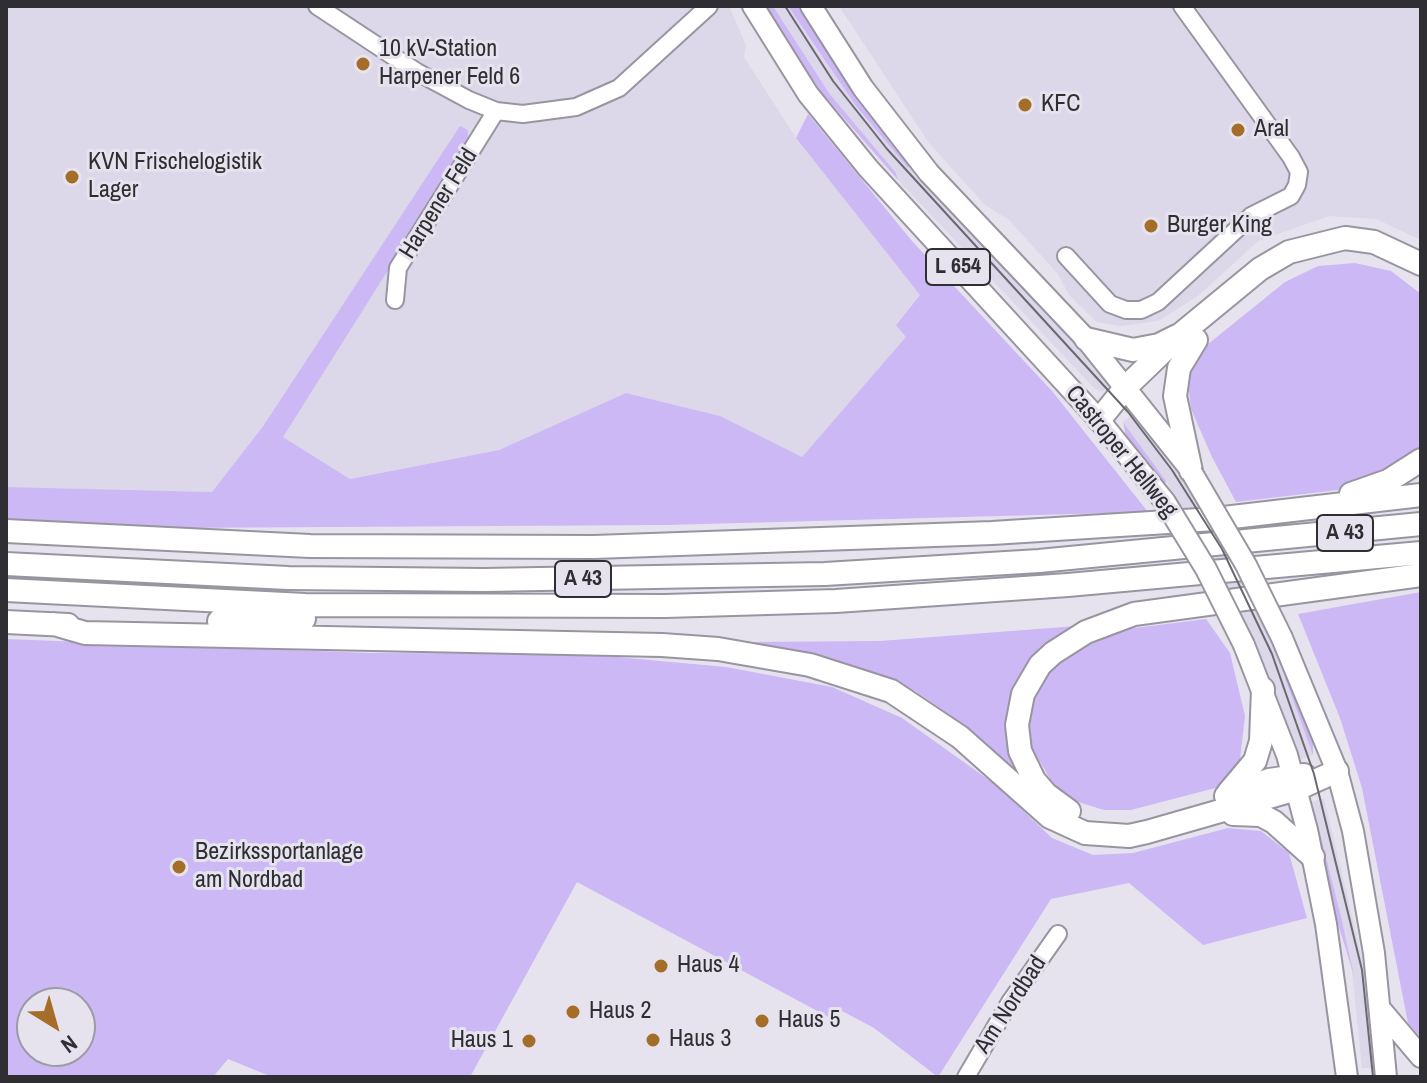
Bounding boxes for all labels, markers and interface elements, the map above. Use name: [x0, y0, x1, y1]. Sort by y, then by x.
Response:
place label: 10 kV-Station Harpener Feld 6: [379, 36, 520, 92]
marker: 10 kV-Station Harpener Feld 6: [354, 55, 372, 73]
place label: KFC: [1041, 91, 1080, 119]
marker: KFC: [1016, 96, 1034, 114]
place label: Aral: [1254, 116, 1289, 144]
marker: Aral: [1229, 121, 1247, 139]
street label: Harpener Feld: [394, 143, 484, 265]
place label: KVN Frischelogistik Lager: [88, 149, 262, 205]
marker: KVN Frischelogistik Lager: [63, 168, 81, 186]
place label: Burger King: [1167, 212, 1272, 240]
marker: Burger King: [1142, 217, 1160, 235]
road number: L 654: [926, 249, 990, 285]
street label: Castroper Hellweg: [1059, 380, 1183, 524]
road number: A 43: [1317, 515, 1373, 551]
road number: A 43: [555, 561, 611, 597]
place label: Bezirkssportanlage am Nordbad: [195, 839, 363, 895]
marker: Bezirkssportanlage am Nordbad: [170, 858, 188, 876]
street label: Am Nordbad: [969, 951, 1053, 1059]
place label: Haus 4: [677, 952, 739, 980]
marker: Haus 4: [652, 957, 670, 975]
north arrow: [16, 987, 96, 1067]
place label: Haus 2: [589, 998, 651, 1026]
marker: Haus 2: [564, 1003, 582, 1021]
place label: Haus 5: [778, 1007, 840, 1035]
marker: Haus 5: [753, 1012, 771, 1030]
place label: Haus 3: [669, 1026, 731, 1054]
place label: Haus 1: [451, 1027, 513, 1055]
text: N: [55, 1029, 83, 1060]
marker: Haus 3: [644, 1031, 662, 1049]
marker: Haus 1: [520, 1032, 538, 1050]

